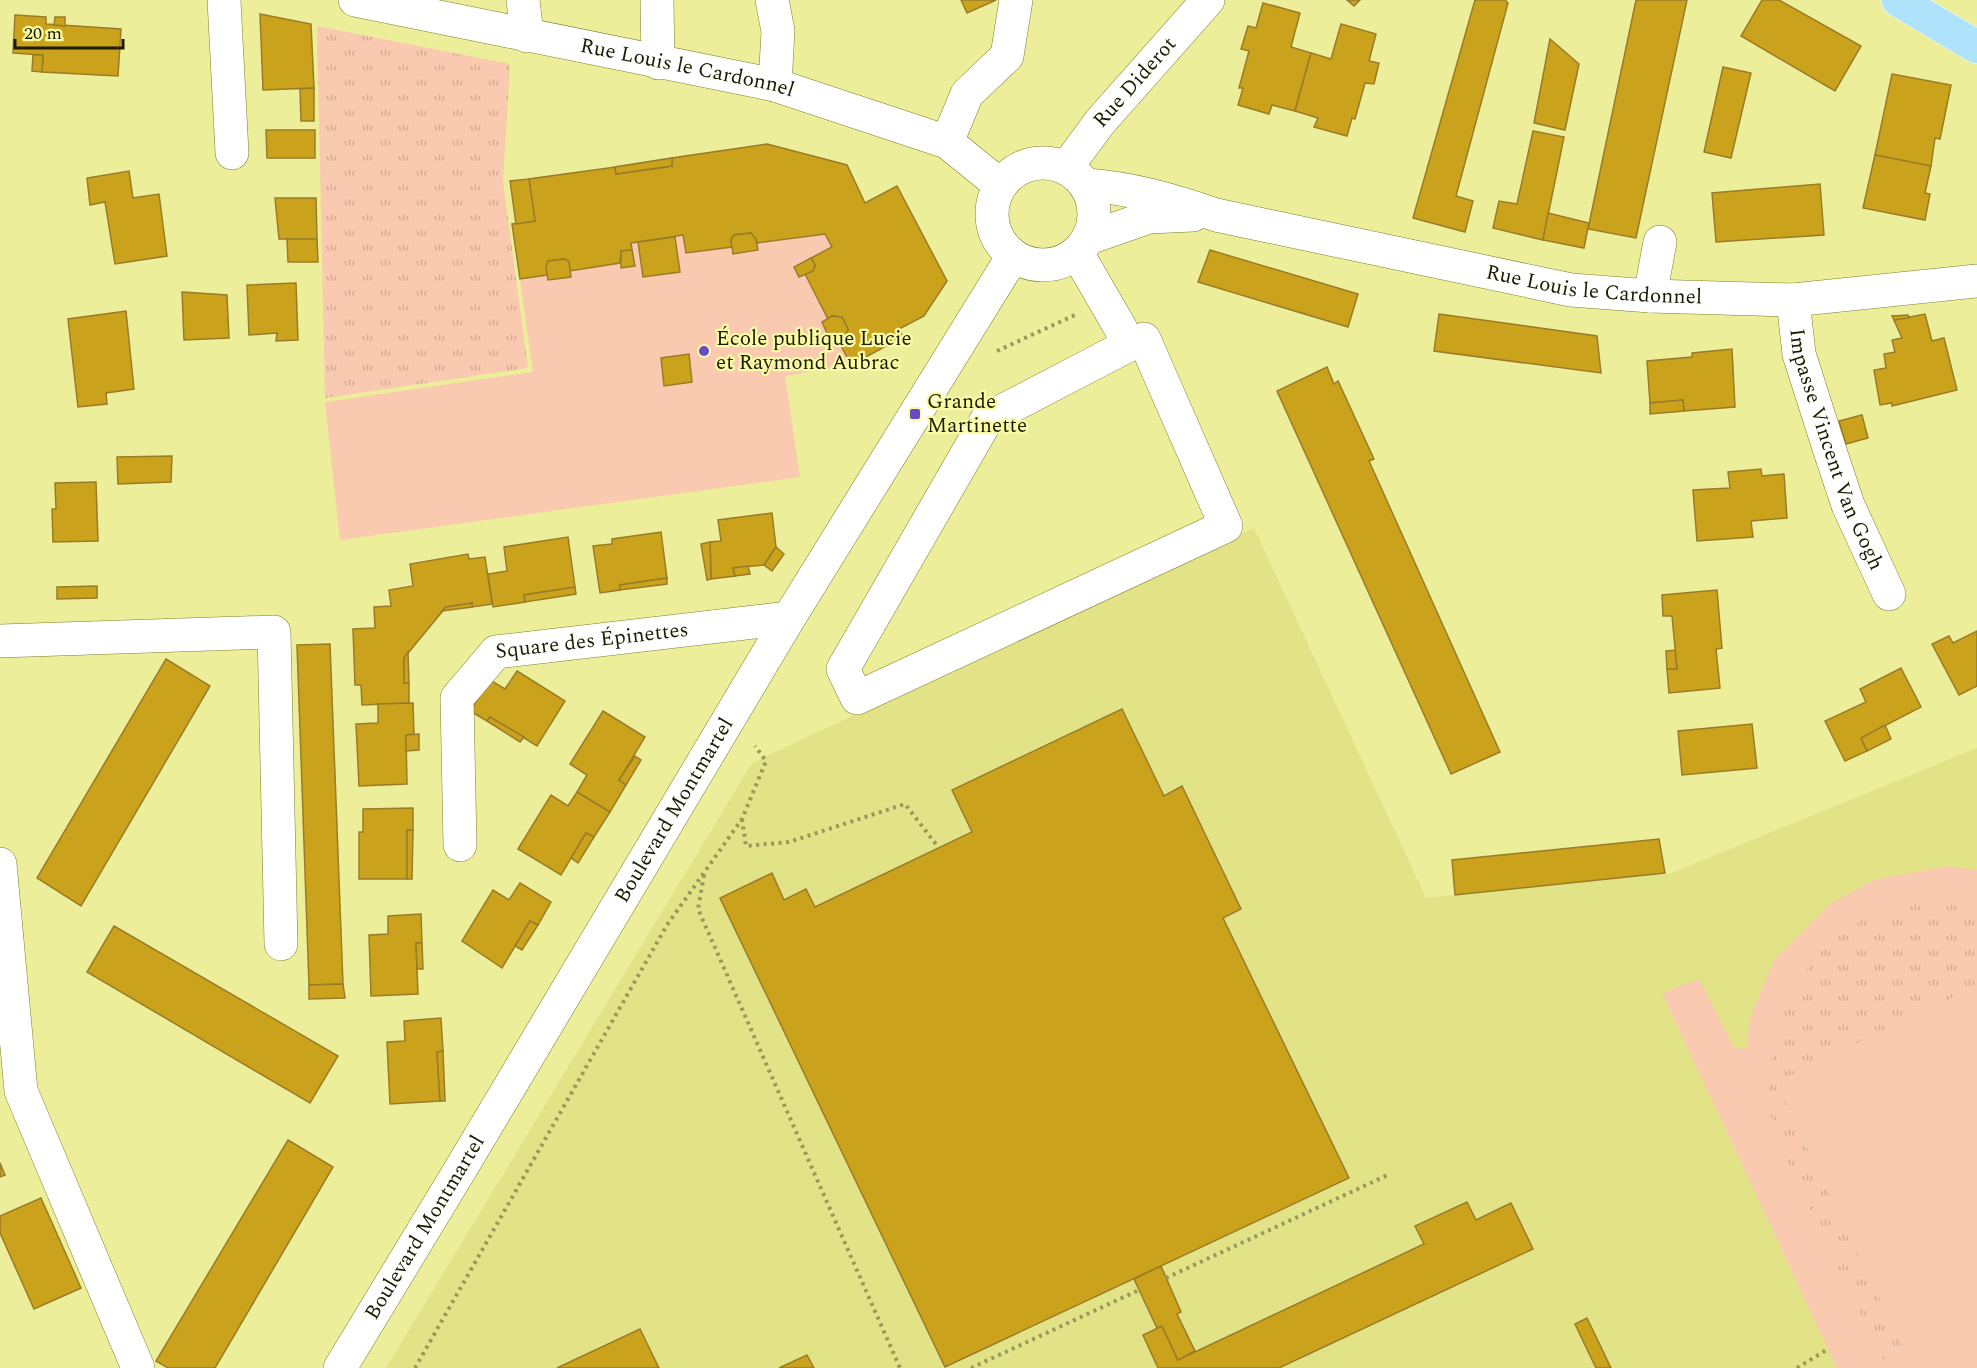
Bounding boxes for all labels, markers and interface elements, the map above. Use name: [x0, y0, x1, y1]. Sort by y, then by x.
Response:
scale bar: [15, 12, 123, 50]
text: 20 m: [24, 20, 62, 47]
street label: Rue Louis le Cardonnel: [577, 30, 798, 106]
street label: Rue Diderot: [1086, 30, 1184, 135]
street label: Rue Louis le Cardonnel: [1483, 256, 1702, 313]
place label: École publique Lucie et Raymond Aubrac: [716, 323, 912, 379]
street label: Impasse Vincent Van Gogh: [1780, 327, 1892, 576]
marker: École publique Lucie et Raymond Aubrac: [697, 344, 711, 358]
place label: Grande Martinette: [927, 386, 1027, 442]
marker: Grande Martinette: [908, 407, 922, 421]
street label: Square des Épinettes: [494, 614, 690, 668]
street label: Boulevard Montmartel: [606, 712, 742, 909]
street label: Boulevard Montmartel: [357, 1129, 493, 1326]

